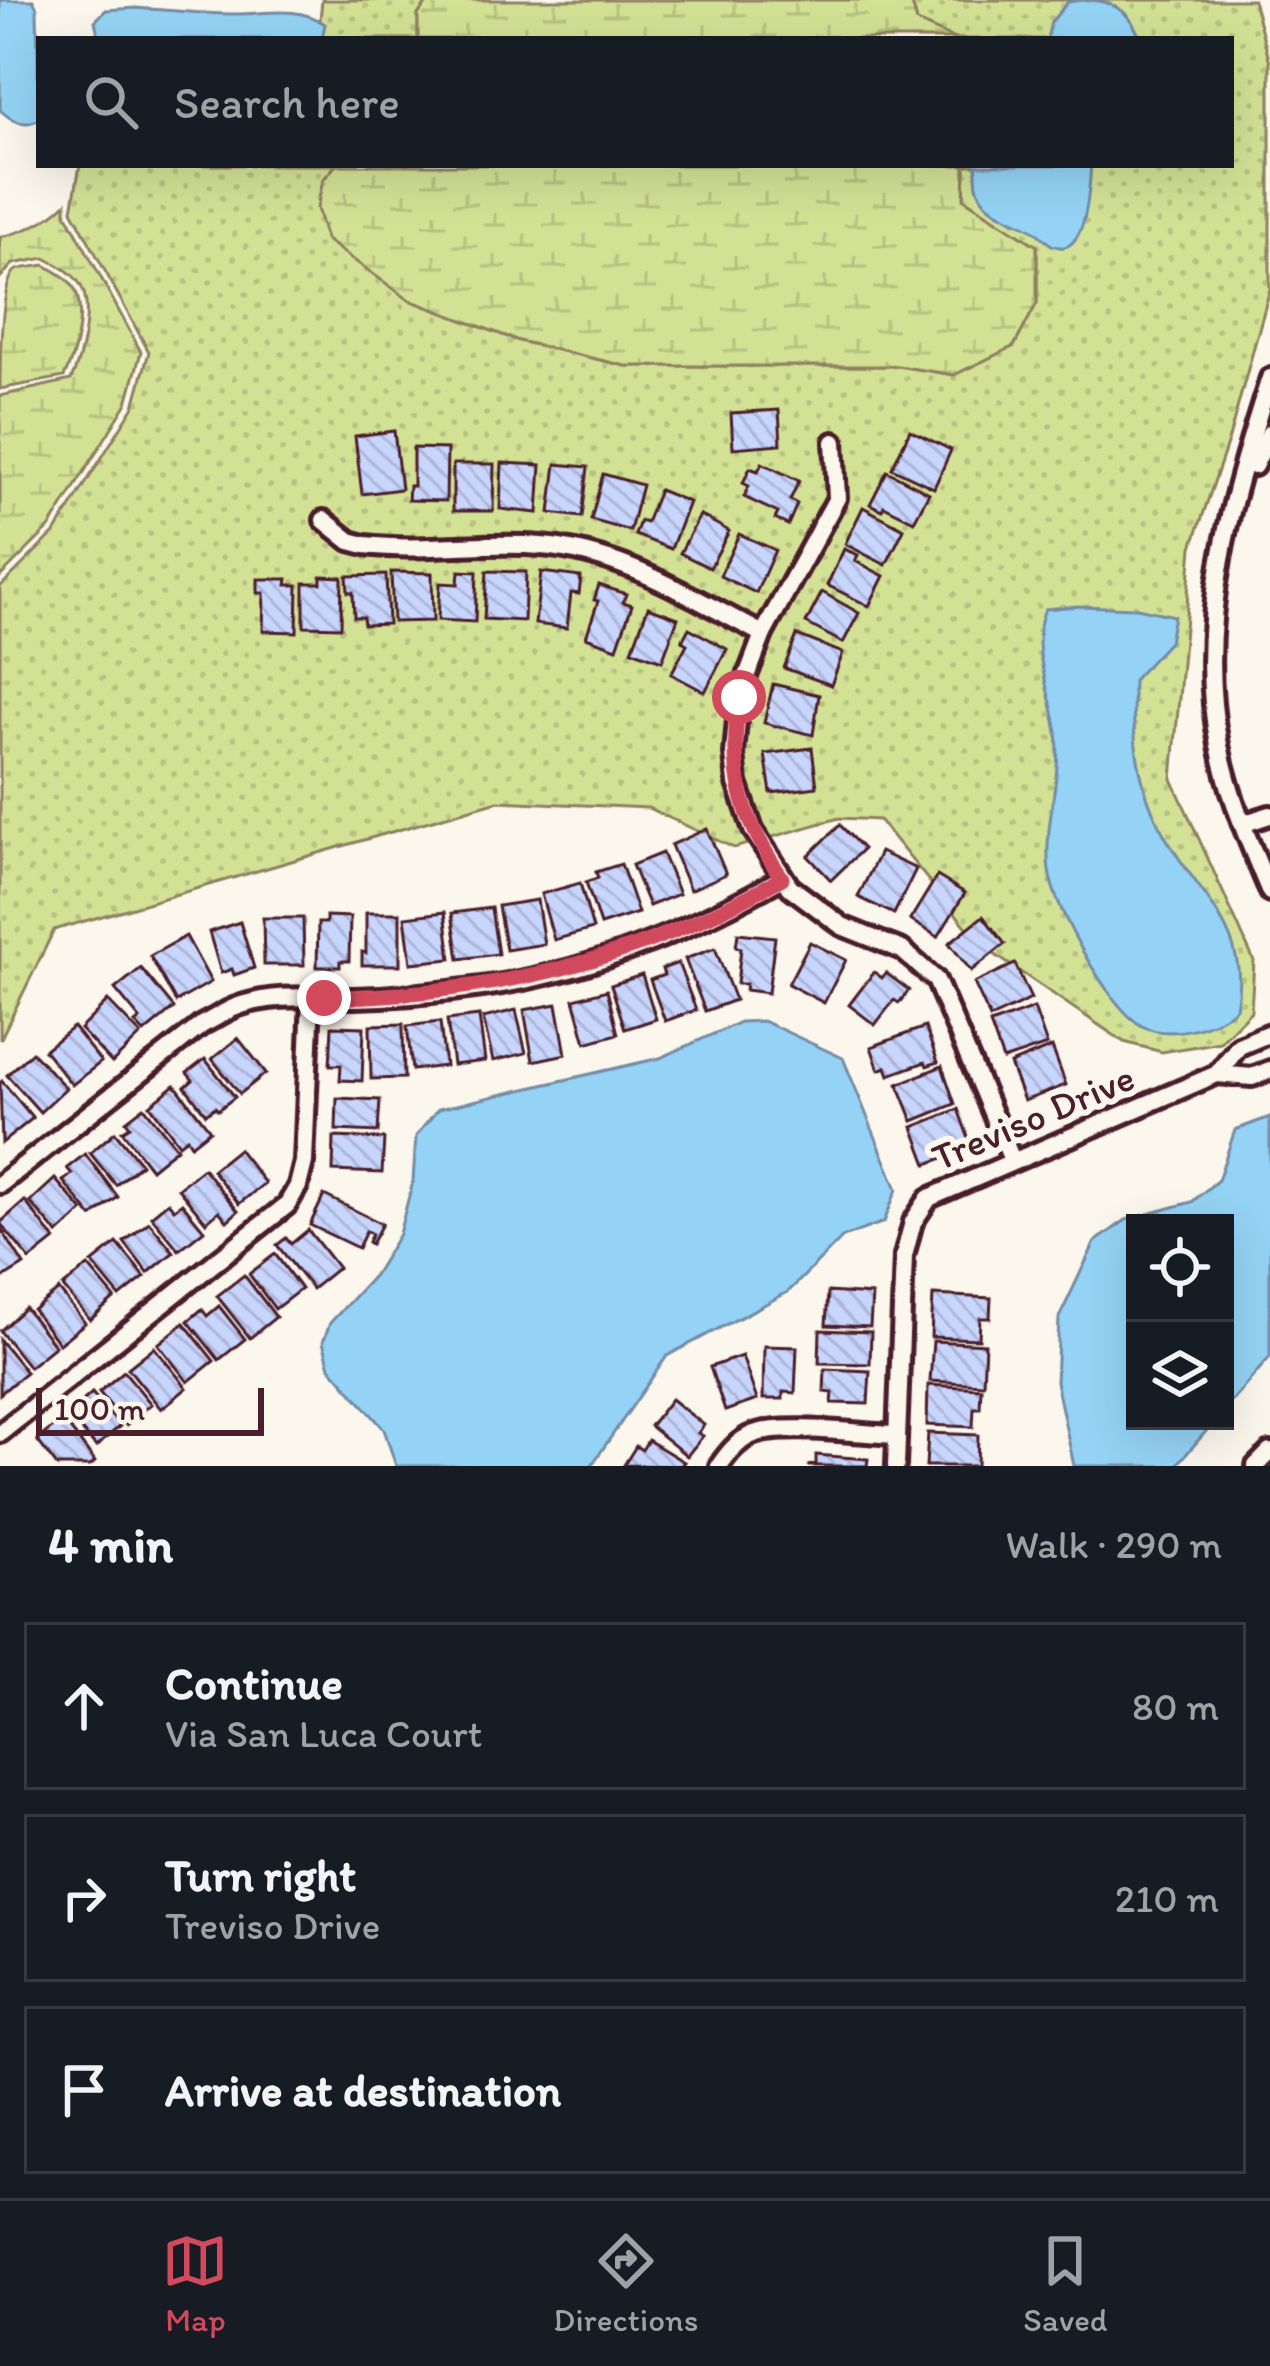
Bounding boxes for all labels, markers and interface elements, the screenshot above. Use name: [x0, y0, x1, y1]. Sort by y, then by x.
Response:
search box: [36, 36, 1234, 168]
icon: search: [78, 69, 144, 135]
text: Search here: [174, 75, 400, 129]
route start: [712, 670, 766, 724]
route end: [297, 971, 351, 1025]
street label: Treviso Drive: [925, 1053, 1141, 1181]
map controls: [1126, 1214, 1234, 1430]
button: locate: [1126, 1214, 1234, 1322]
button: layers: [1126, 1322, 1234, 1430]
scale bar: [36, 1382, 264, 1435]
text: 100 m: [54, 1389, 145, 1428]
text: 4 min: [48, 1514, 173, 1575]
text: Walk · 290 m: [1005, 1521, 1222, 1568]
text: Continue: [165, 1656, 343, 1710]
icon: ahead: [51, 1673, 117, 1739]
text: 80 m: [1132, 1683, 1219, 1730]
text: Via San Luca Court: [165, 1710, 482, 1757]
text: Turn right: [165, 1848, 356, 1902]
icon: right: [51, 1865, 117, 1931]
text: 210 m: [1115, 1875, 1219, 1922]
text: Treviso Drive: [165, 1902, 380, 1949]
icon: arrive: [51, 2057, 117, 2123]
text: Arrive at destination: [165, 2063, 561, 2117]
tab: Map: [162, 2228, 228, 2339]
tab: Directions: [553, 2228, 698, 2339]
tab: Saved: [1023, 2228, 1108, 2339]

